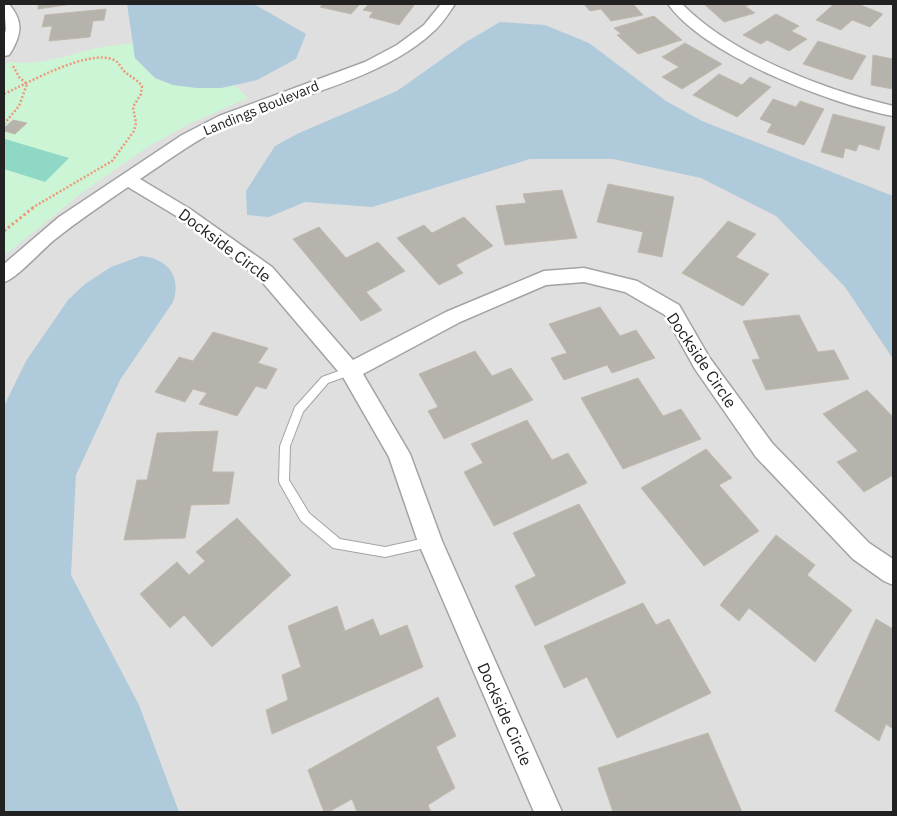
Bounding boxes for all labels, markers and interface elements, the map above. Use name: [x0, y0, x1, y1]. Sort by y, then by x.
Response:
street label: Landings Boulevard: [200, 77, 322, 139]
street label: Dockside Circle: [175, 204, 275, 286]
street label: Dockside Circle: [663, 309, 741, 412]
street label: Dockside Circle: [473, 659, 537, 769]

